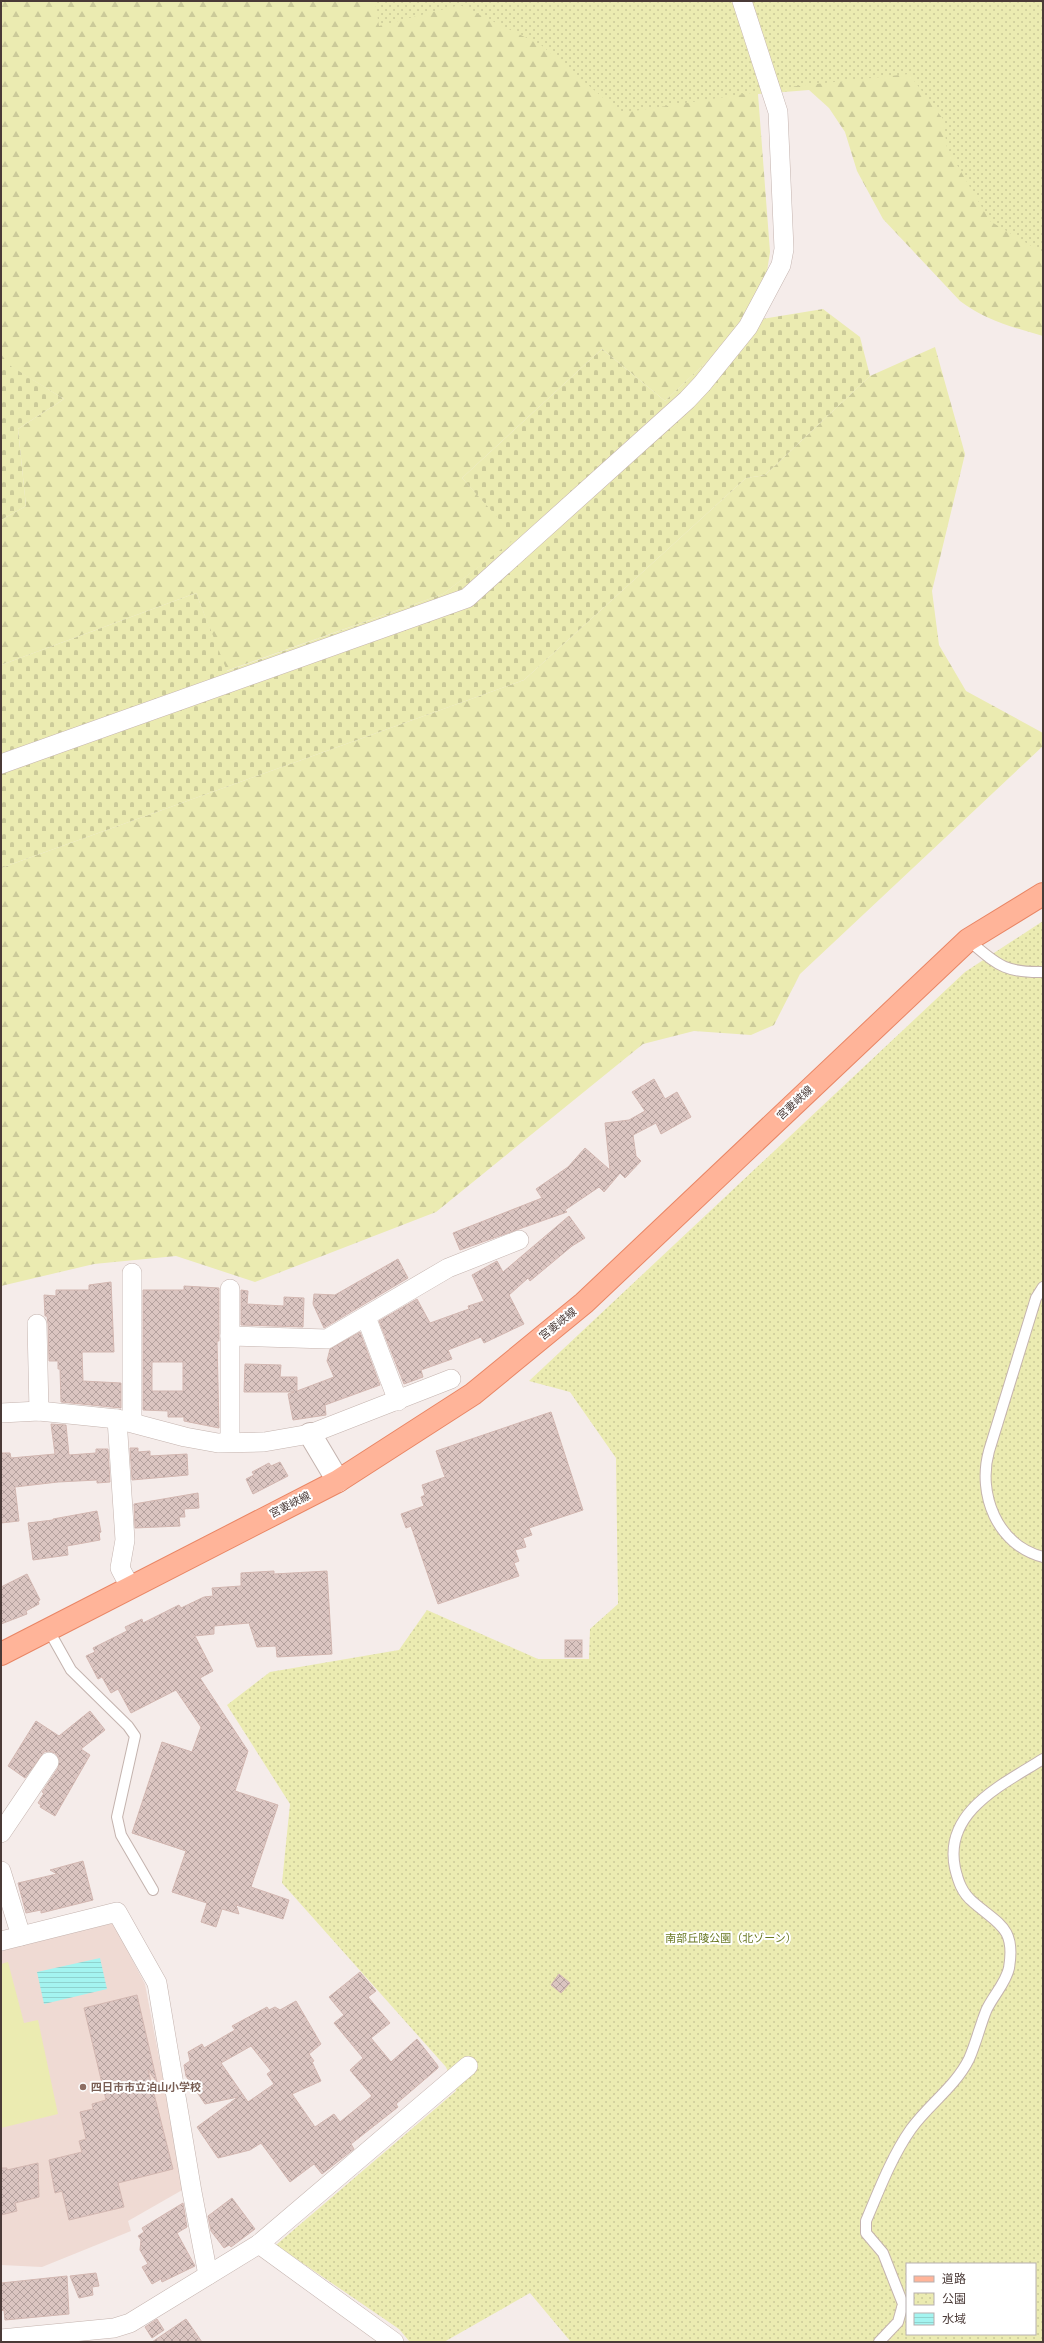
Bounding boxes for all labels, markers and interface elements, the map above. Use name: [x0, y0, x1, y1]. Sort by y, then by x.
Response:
street label: 宮妻峡線: [774, 1083, 816, 1123]
street label: 宮妻峡線: [537, 1305, 579, 1343]
street label: 宮妻峡線: [267, 1489, 313, 1521]
park label: 南部丘陵公園（北ゾーン）: [665, 1932, 797, 1945]
place label: 四日市市立泊山小学校: [91, 2081, 201, 2094]
marker: 四日市市立泊山小学校: [78, 2082, 88, 2092]
legend: [906, 2263, 1036, 2335]
text: 道路: [942, 2272, 966, 2286]
text: 公園: [942, 2292, 966, 2306]
text: 水域: [942, 2312, 966, 2326]

